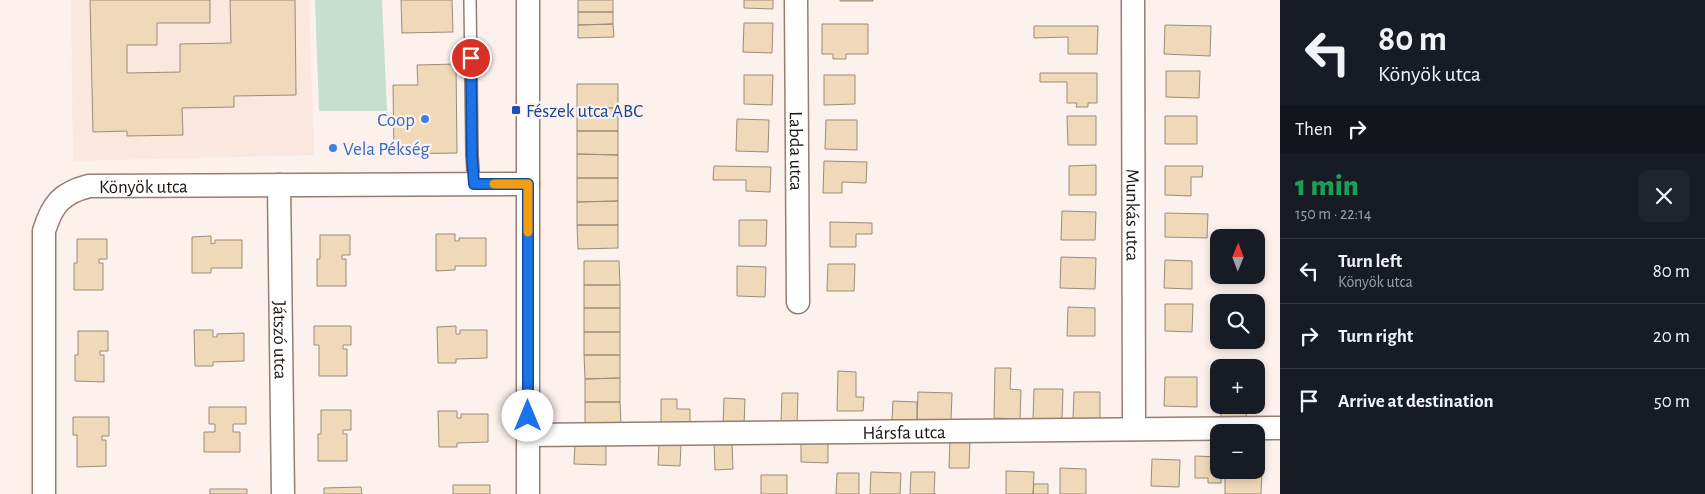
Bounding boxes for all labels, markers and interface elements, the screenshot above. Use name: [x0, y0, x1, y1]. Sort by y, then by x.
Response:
icon: left: [1295, 20, 1360, 85]
text: 80 m: [1378, 22, 1447, 57]
pin: [450, 37, 492, 79]
icon: arrive: [457, 44, 485, 72]
text: Könyök utca: [1378, 63, 1481, 85]
place label: Fészek utca ABC: [526, 102, 643, 121]
marker: Fészek utca ABC: [510, 104, 522, 116]
place label: Coop: [377, 111, 415, 130]
street label: Labda utca: [786, 111, 805, 191]
marker: Coop: [419, 113, 431, 125]
icon: right: [1343, 115, 1371, 143]
text: Then: [1295, 120, 1333, 139]
place label: Vela Pékség: [343, 140, 430, 159]
marker: Vela Pékség: [327, 142, 339, 154]
street label: Munkás utca: [1122, 169, 1142, 262]
button: close: [1638, 170, 1690, 222]
text: 1 min: [1295, 171, 1359, 201]
street label: Könyök utca: [99, 178, 188, 197]
text: 150 m · 22:14: [1295, 206, 1371, 222]
north arrow: [1210, 229, 1265, 284]
map controls: [1210, 229, 1265, 479]
text: Turn left: [1338, 252, 1402, 271]
icon: left: [1295, 257, 1323, 285]
text: 80 m: [1653, 262, 1690, 281]
text: Könyök utca: [1338, 274, 1413, 290]
button: search: [1210, 294, 1265, 349]
street label: Játszó utca: [269, 300, 290, 380]
icon: right: [1295, 322, 1323, 350]
text: Turn right: [1338, 327, 1413, 346]
text: 20 m: [1653, 327, 1690, 346]
button: +: [1210, 359, 1265, 414]
icon: arrive: [1295, 387, 1323, 415]
position arrow: [501, 389, 553, 441]
text: Arrive at destination: [1338, 392, 1494, 411]
text: 50 m: [1654, 392, 1690, 411]
street label: Hársfa utca: [862, 423, 946, 443]
button: −: [1210, 424, 1265, 479]

